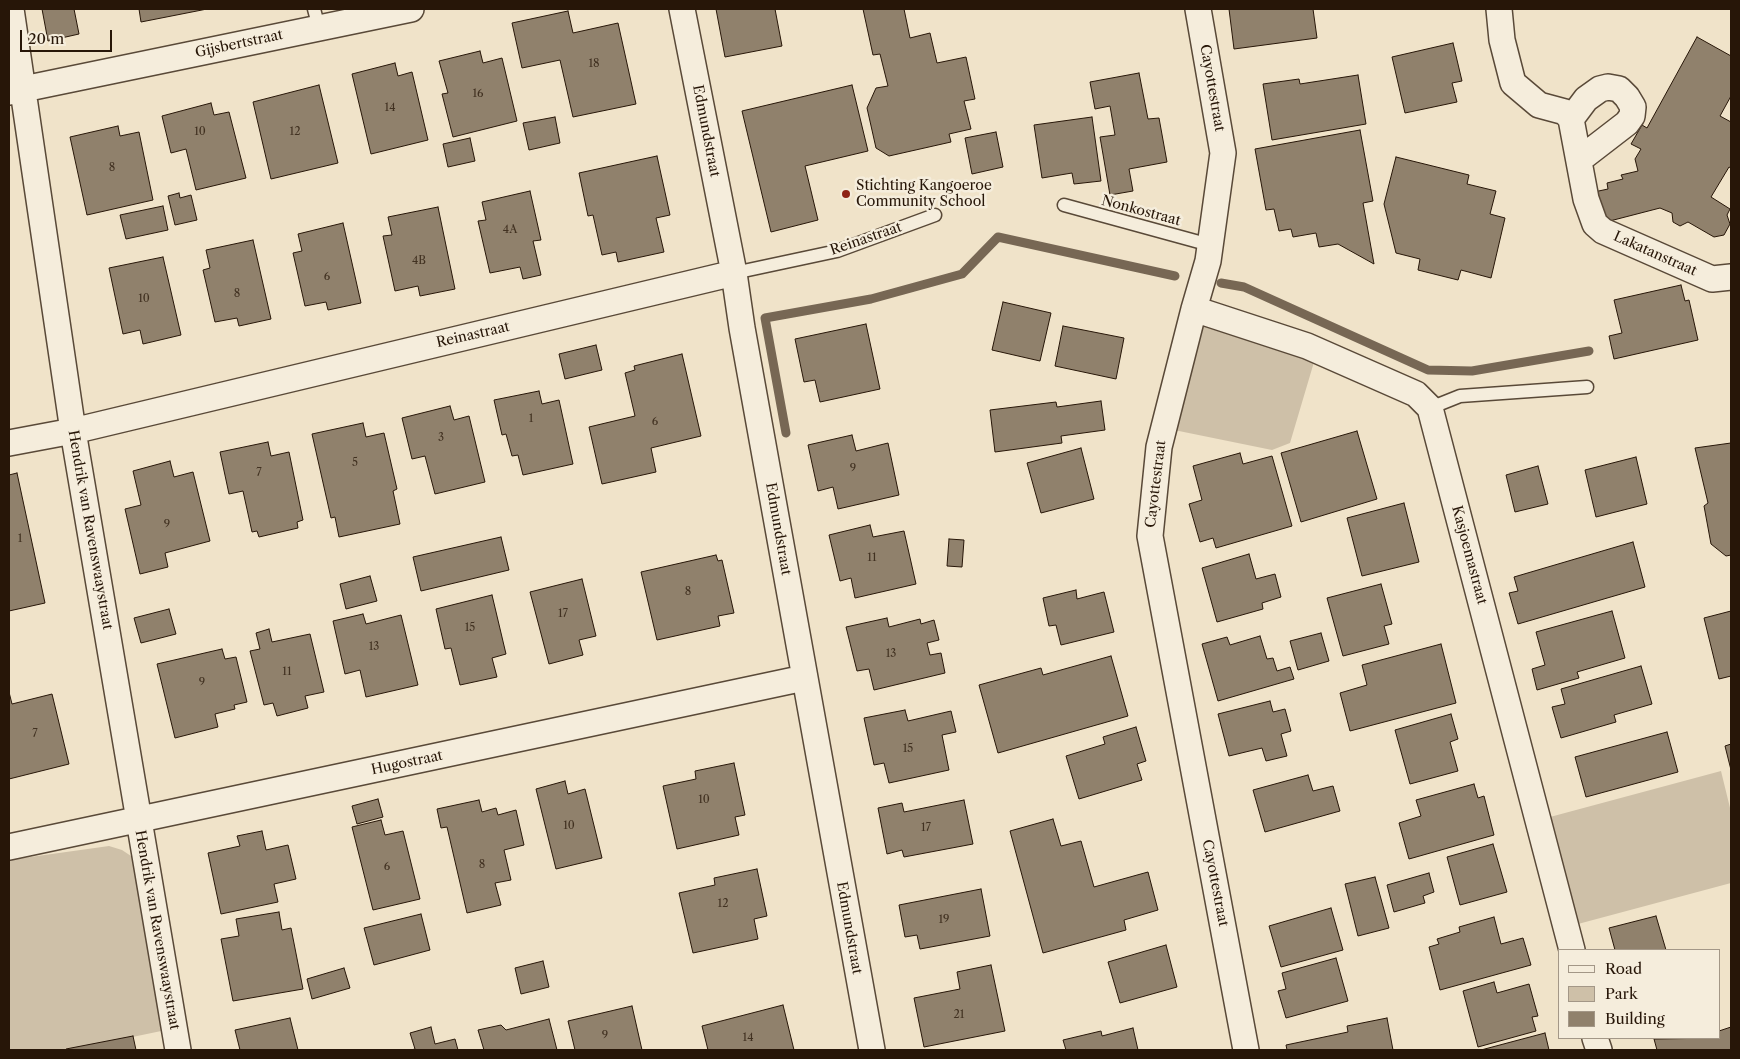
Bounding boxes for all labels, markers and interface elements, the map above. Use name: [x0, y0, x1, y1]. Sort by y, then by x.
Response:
scale bar: [22, 20, 115, 52]
street label: Gijsbertstraat: [194, 27, 284, 61]
text: 20 m: [28, 29, 64, 48]
street label: Cayottestraat: [1196, 43, 1228, 133]
house number: 18: [588, 57, 600, 71]
street label: Edmundstraat: [689, 83, 723, 179]
house number: 16: [472, 87, 484, 101]
house number: 14: [385, 101, 395, 115]
house number: 10: [194, 125, 206, 139]
house number: 12: [290, 125, 300, 139]
house number: 8: [109, 161, 115, 175]
place label: Stichting Kangoeroe Community School: [856, 178, 992, 210]
marker: Stichting Kangoeroe Community School: [840, 188, 852, 200]
street label: Nonkostraat: [1100, 192, 1182, 230]
street label: Reinastraat: [828, 219, 904, 259]
house number: 4A: [503, 223, 517, 237]
street label: Lakatanstraat: [1611, 228, 1699, 280]
house number: 4B: [412, 254, 426, 268]
house number: 6: [324, 270, 330, 284]
house number: 8: [234, 287, 240, 301]
house number: 10: [138, 292, 150, 306]
street label: Reinastraat: [435, 318, 511, 352]
house number: 1: [529, 412, 533, 426]
house number: 6: [652, 415, 658, 429]
street label: Hendrik van Ravenswaaystraat: [64, 429, 116, 631]
house number: 3: [438, 431, 444, 445]
street label: Cayottestraat: [1142, 439, 1170, 529]
house number: 5: [352, 456, 358, 470]
house number: 9: [850, 462, 856, 476]
house number: 7: [256, 466, 262, 480]
street label: Edmundstraat: [762, 481, 794, 577]
street label: Kasjoemastraat: [1448, 504, 1490, 606]
house number: 9: [164, 518, 170, 532]
house number: 1: [18, 532, 22, 546]
house number: 11: [867, 551, 877, 565]
house number: 8: [685, 585, 691, 599]
house number: 17: [558, 607, 568, 621]
house number: 15: [465, 621, 475, 635]
house number: 13: [369, 640, 379, 654]
house number: 13: [886, 647, 896, 661]
house number: 11: [282, 665, 292, 679]
house number: 9: [199, 676, 205, 690]
house number: 7: [32, 727, 38, 741]
house number: 15: [903, 742, 913, 756]
street label: Hugostraat: [370, 747, 444, 779]
house number: 10: [698, 793, 710, 807]
house number: 10: [563, 819, 575, 833]
house number: 17: [921, 821, 931, 835]
street label: Hendrik van Ravenswaaystraat: [131, 829, 183, 1031]
street label: Cayottestraat: [1198, 838, 1232, 928]
house number: 8: [479, 858, 485, 872]
house number: 6: [384, 860, 390, 874]
street label: Edmundstraat: [833, 880, 865, 976]
house number: 12: [718, 897, 728, 911]
house number: 19: [938, 913, 950, 927]
legend: [1558, 949, 1720, 1039]
text: Road: [1605, 959, 1642, 978]
text: Park: [1605, 984, 1638, 1003]
house number: 21: [954, 1008, 964, 1022]
text: Building: [1605, 1009, 1665, 1028]
house number: 9: [602, 1029, 608, 1043]
house number: 14: [743, 1031, 753, 1045]

